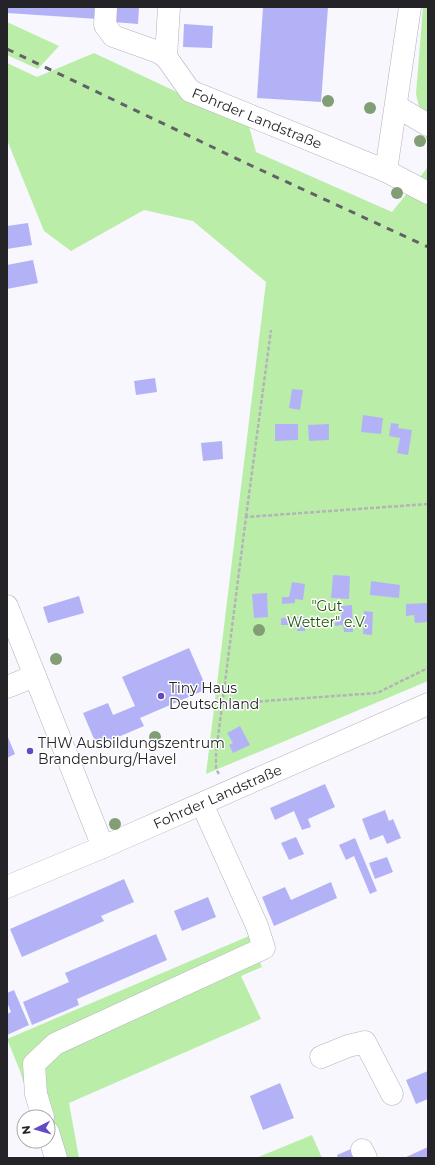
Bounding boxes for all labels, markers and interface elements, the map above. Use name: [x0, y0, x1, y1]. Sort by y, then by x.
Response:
street label: Fohrder Landstraße: [189, 84, 325, 153]
park label: "Gut Wetter" e.V.: [287, 597, 367, 631]
place label: Tiny Haus Deutschland: [169, 679, 259, 713]
marker: Tiny Haus Deutschland: [156, 691, 166, 701]
place label: THW Ausbildungszentrum Brandenburg/Havel: [38, 734, 225, 768]
marker: THW Ausbildungszentrum Brandenburg/Havel: [25, 746, 35, 756]
street label: Fohrder Landstraße: [150, 760, 285, 833]
north arrow: [16, 1109, 56, 1149]
text: N: [19, 1125, 33, 1135]

